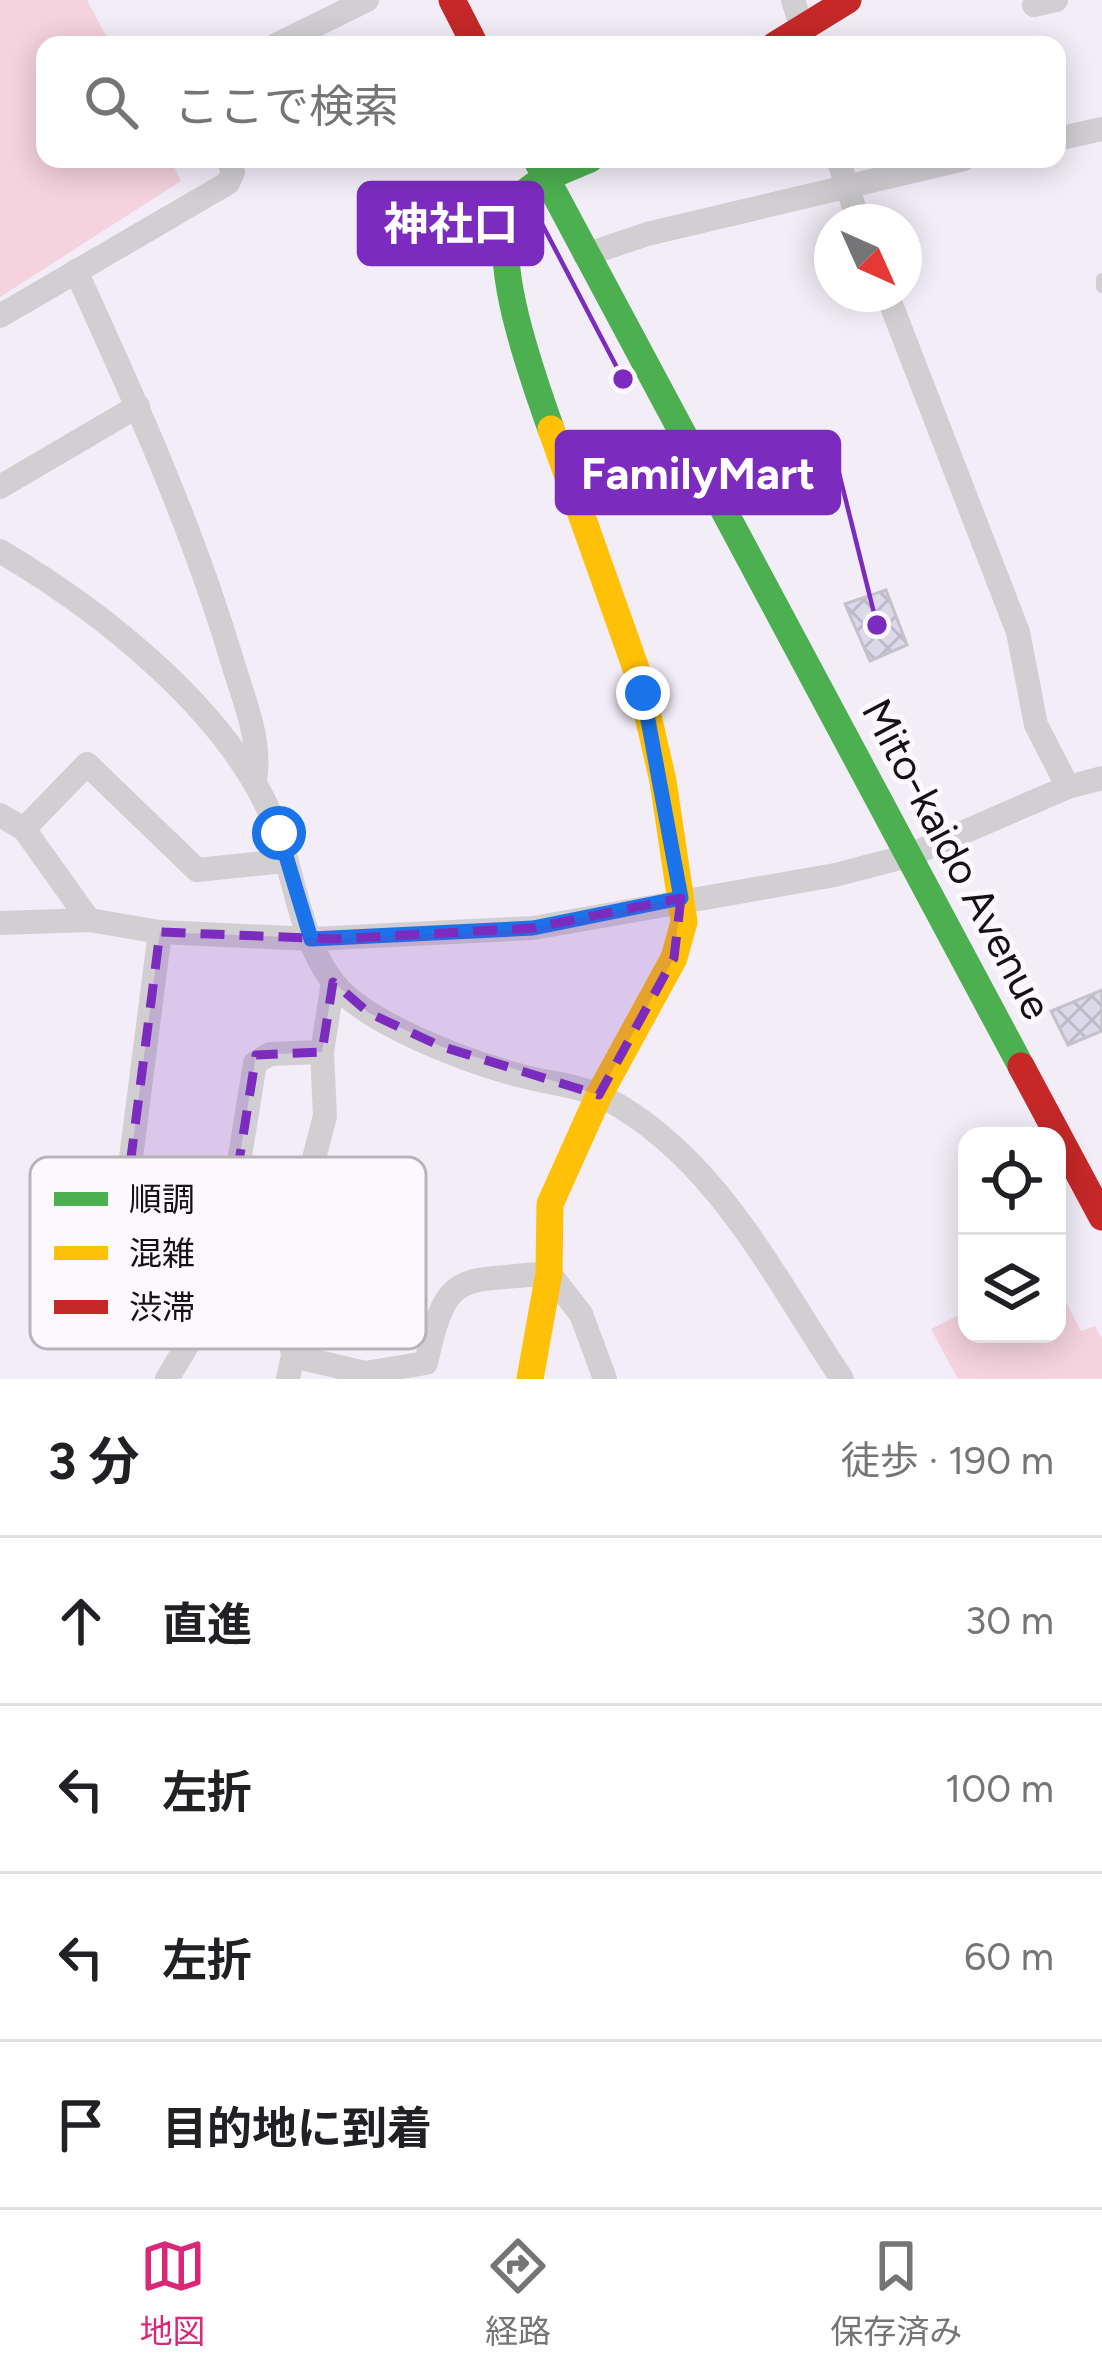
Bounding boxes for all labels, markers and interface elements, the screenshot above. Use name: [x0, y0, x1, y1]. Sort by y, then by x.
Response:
search box: [36, 36, 1066, 168]
icon: search: [78, 69, 144, 135]
text: ここで検索: [174, 79, 399, 133]
callout: 神社口: [359, 183, 542, 264]
text: 神社口: [383, 197, 519, 251]
north arrow: [814, 204, 922, 312]
callout: FamilyMart: [557, 432, 839, 513]
text: FamilyMart: [581, 446, 815, 500]
route end: [616, 666, 670, 720]
street label: Mito-kaido Avenue: [851, 690, 1063, 1028]
route start: [252, 806, 306, 860]
map controls: [958, 1127, 1066, 1343]
button: locate: [958, 1127, 1066, 1235]
legend: [30, 1157, 426, 1349]
text: 順調: [129, 1180, 195, 1219]
text: 混雑: [129, 1234, 195, 1273]
button: layers: [958, 1235, 1066, 1343]
text: 渋滞: [129, 1288, 195, 1327]
text: 3 分: [48, 1431, 140, 1492]
text: 徒歩 · 190 m: [841, 1437, 1054, 1484]
icon: ahead: [48, 1588, 114, 1654]
text: 直進: [162, 1597, 252, 1651]
text: 30 m: [965, 1597, 1054, 1644]
icon: left: [48, 1756, 114, 1822]
text: 左折: [162, 1765, 252, 1819]
text: 100 m: [945, 1765, 1054, 1812]
icon: left: [48, 1924, 114, 1990]
text: 左折: [162, 1933, 252, 1987]
text: 60 m: [964, 1933, 1054, 1980]
icon: arrive: [48, 2092, 114, 2158]
text: 目的地に到着: [162, 2101, 432, 2155]
tab: 地図: [140, 2233, 206, 2353]
tab: 経路: [485, 2233, 551, 2353]
tab: 保存済み: [830, 2233, 962, 2353]

